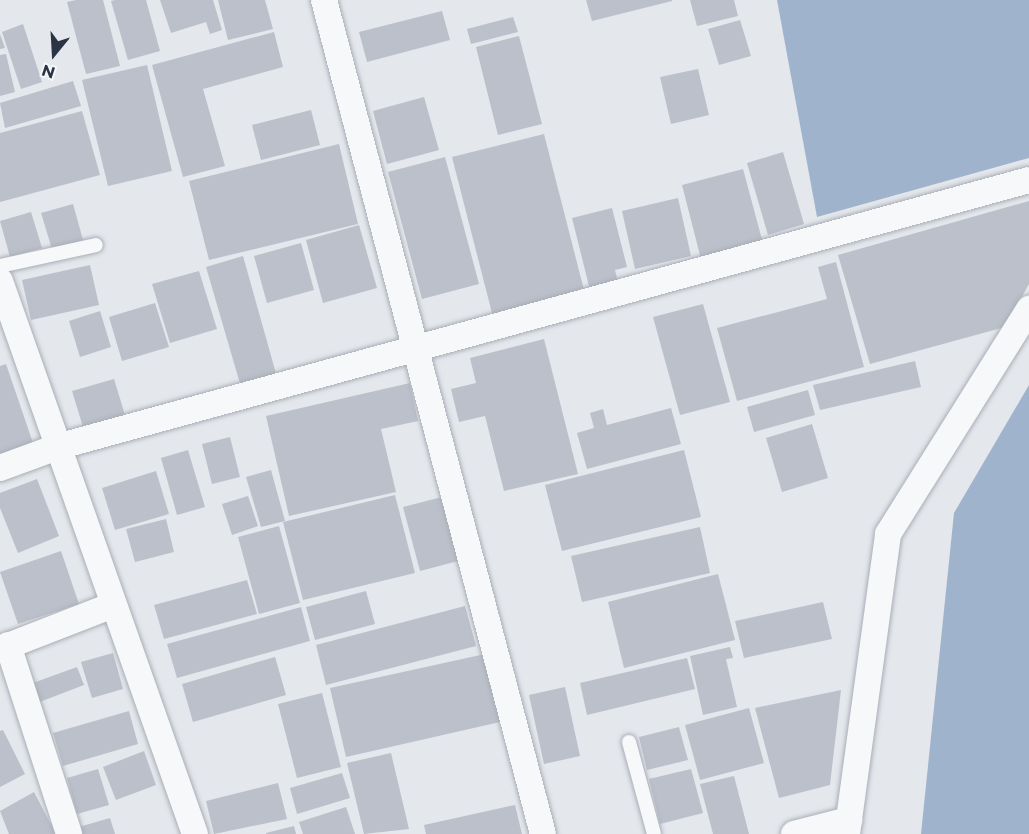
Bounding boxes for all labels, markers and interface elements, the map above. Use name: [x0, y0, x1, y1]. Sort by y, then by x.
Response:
north arrow: [24, 24, 84, 84]
text: N: [39, 61, 57, 83]

